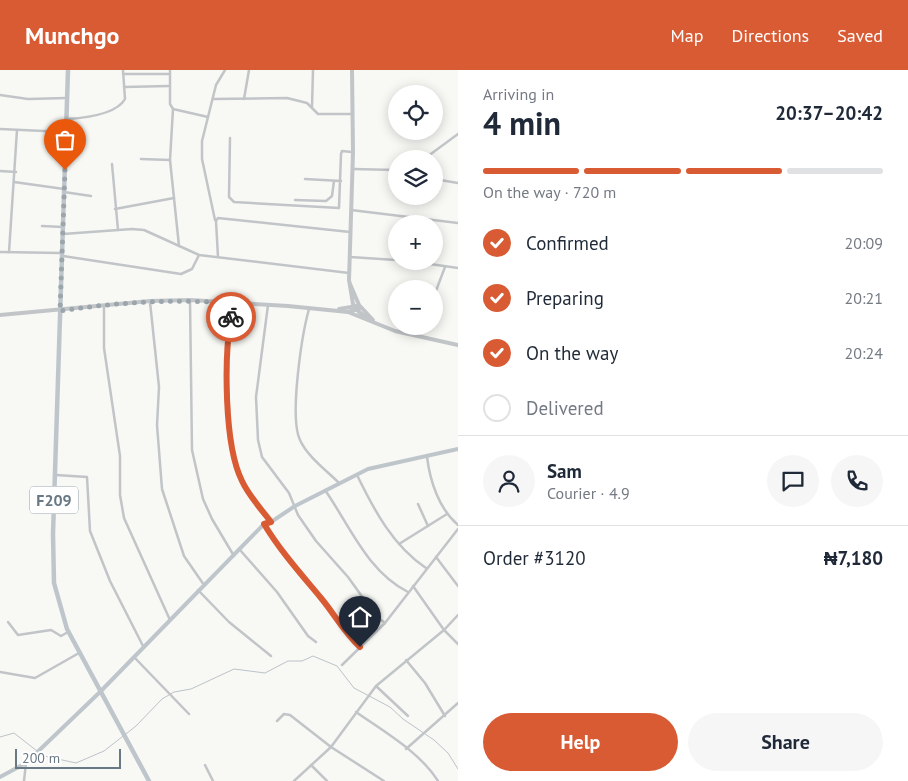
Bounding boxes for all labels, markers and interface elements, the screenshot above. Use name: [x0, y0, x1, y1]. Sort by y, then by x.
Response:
text: Munchgo: [25, 20, 119, 51]
text: Map: [671, 24, 703, 47]
text: Directions: [731, 24, 809, 47]
text: Saved: [837, 24, 883, 47]
text: Arriving in: [483, 84, 554, 104]
map controls: [388, 85, 443, 335]
button: locate: [388, 85, 443, 140]
text: 20:37–20:42: [775, 101, 883, 125]
text: 4 min: [483, 102, 561, 144]
pin: [44, 119, 86, 170]
icon: bag: [51, 126, 79, 154]
button: layers: [388, 150, 443, 205]
text: On the way · 720 m: [483, 182, 616, 202]
button: +: [388, 215, 443, 270]
icon: check: [483, 229, 511, 257]
text: Confirmed: [526, 231, 609, 255]
text: 20:09: [845, 233, 883, 253]
button: −: [388, 280, 443, 335]
icon: check: [483, 284, 511, 312]
text: Preparing: [526, 286, 604, 310]
text: 20:21: [845, 288, 883, 308]
courier: [206, 292, 256, 342]
icon: bike: [217, 303, 245, 331]
icon: check: [483, 339, 511, 367]
text: On the way: [526, 341, 618, 365]
text: 20:24: [845, 343, 883, 363]
text: Delivered: [526, 396, 604, 420]
button: person: [483, 455, 535, 507]
button: chat: [767, 455, 819, 507]
button: phone: [831, 455, 883, 507]
text: Sam: [547, 459, 582, 483]
text: Courier · 4.9: [547, 483, 630, 503]
road number: F209: [30, 486, 78, 514]
text: Order #3120: [483, 546, 586, 570]
text: ₦7,180: [824, 546, 883, 570]
pin: [339, 596, 381, 647]
icon: home: [346, 603, 374, 631]
button: Help: [483, 713, 678, 771]
button: Share: [688, 713, 883, 771]
scale bar: [15, 746, 121, 769]
text: 200 m: [22, 749, 60, 767]

